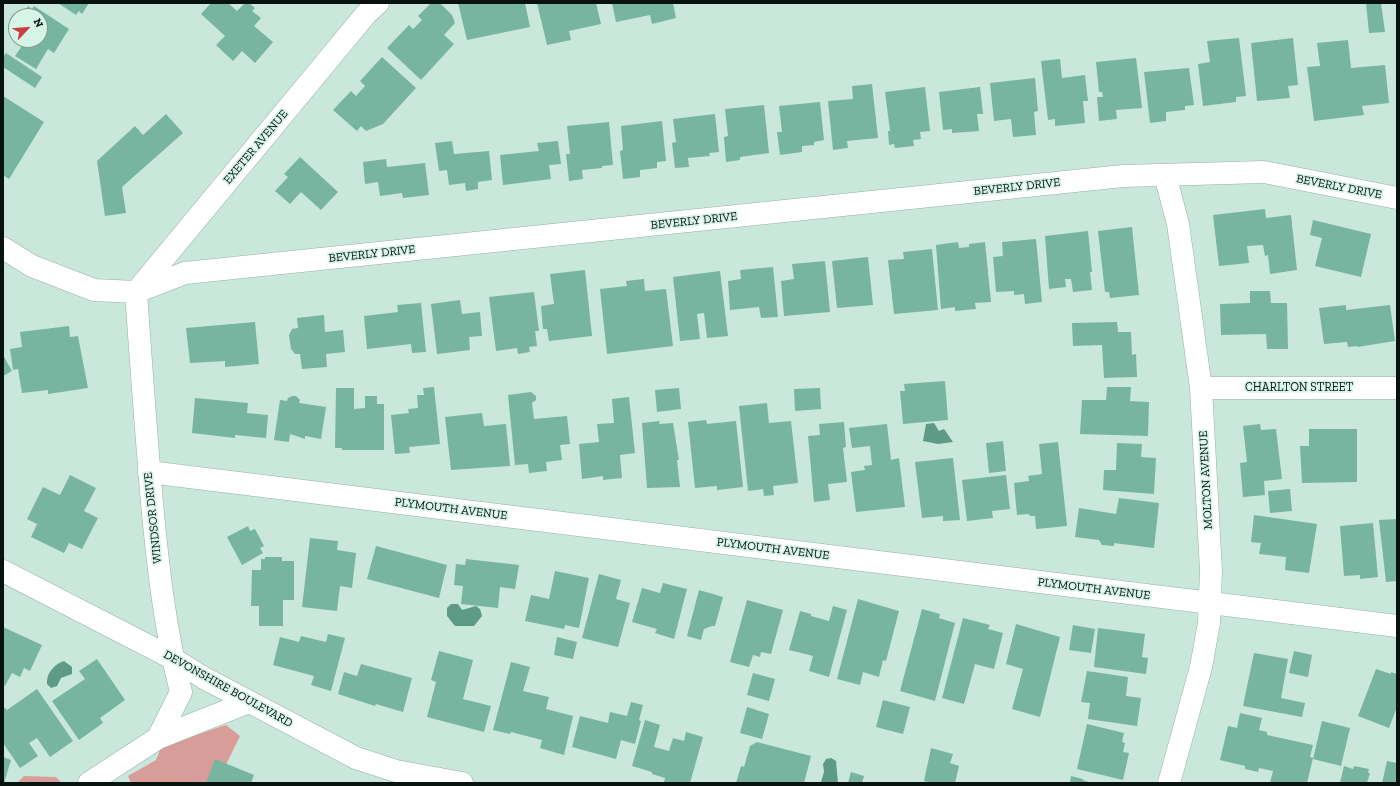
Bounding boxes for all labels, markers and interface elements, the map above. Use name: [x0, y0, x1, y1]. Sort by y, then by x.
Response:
north arrow: [8, 8, 48, 48]
text: N: [31, 16, 46, 30]
street label: EXETER AVENUE: [221, 107, 291, 187]
street label: BEVERLY DRIVE: [1295, 172, 1383, 202]
street label: BEVERLY DRIVE: [973, 175, 1061, 199]
street label: BEVERLY DRIVE: [650, 209, 738, 233]
street label: BEVERLY DRIVE: [328, 242, 416, 266]
street label: CHARLTON STREET: [1245, 381, 1353, 395]
street label: MOLTON AVENUE: [1196, 430, 1216, 530]
street label: WINDSOR DRIVE: [141, 472, 165, 564]
street label: PLYMOUTH AVENUE: [394, 495, 508, 523]
street label: PLYMOUTH AVENUE: [716, 535, 830, 563]
street label: PLYMOUTH AVENUE: [1037, 575, 1151, 603]
street label: DEVONSHIRE BOULEVARD: [161, 647, 295, 731]

